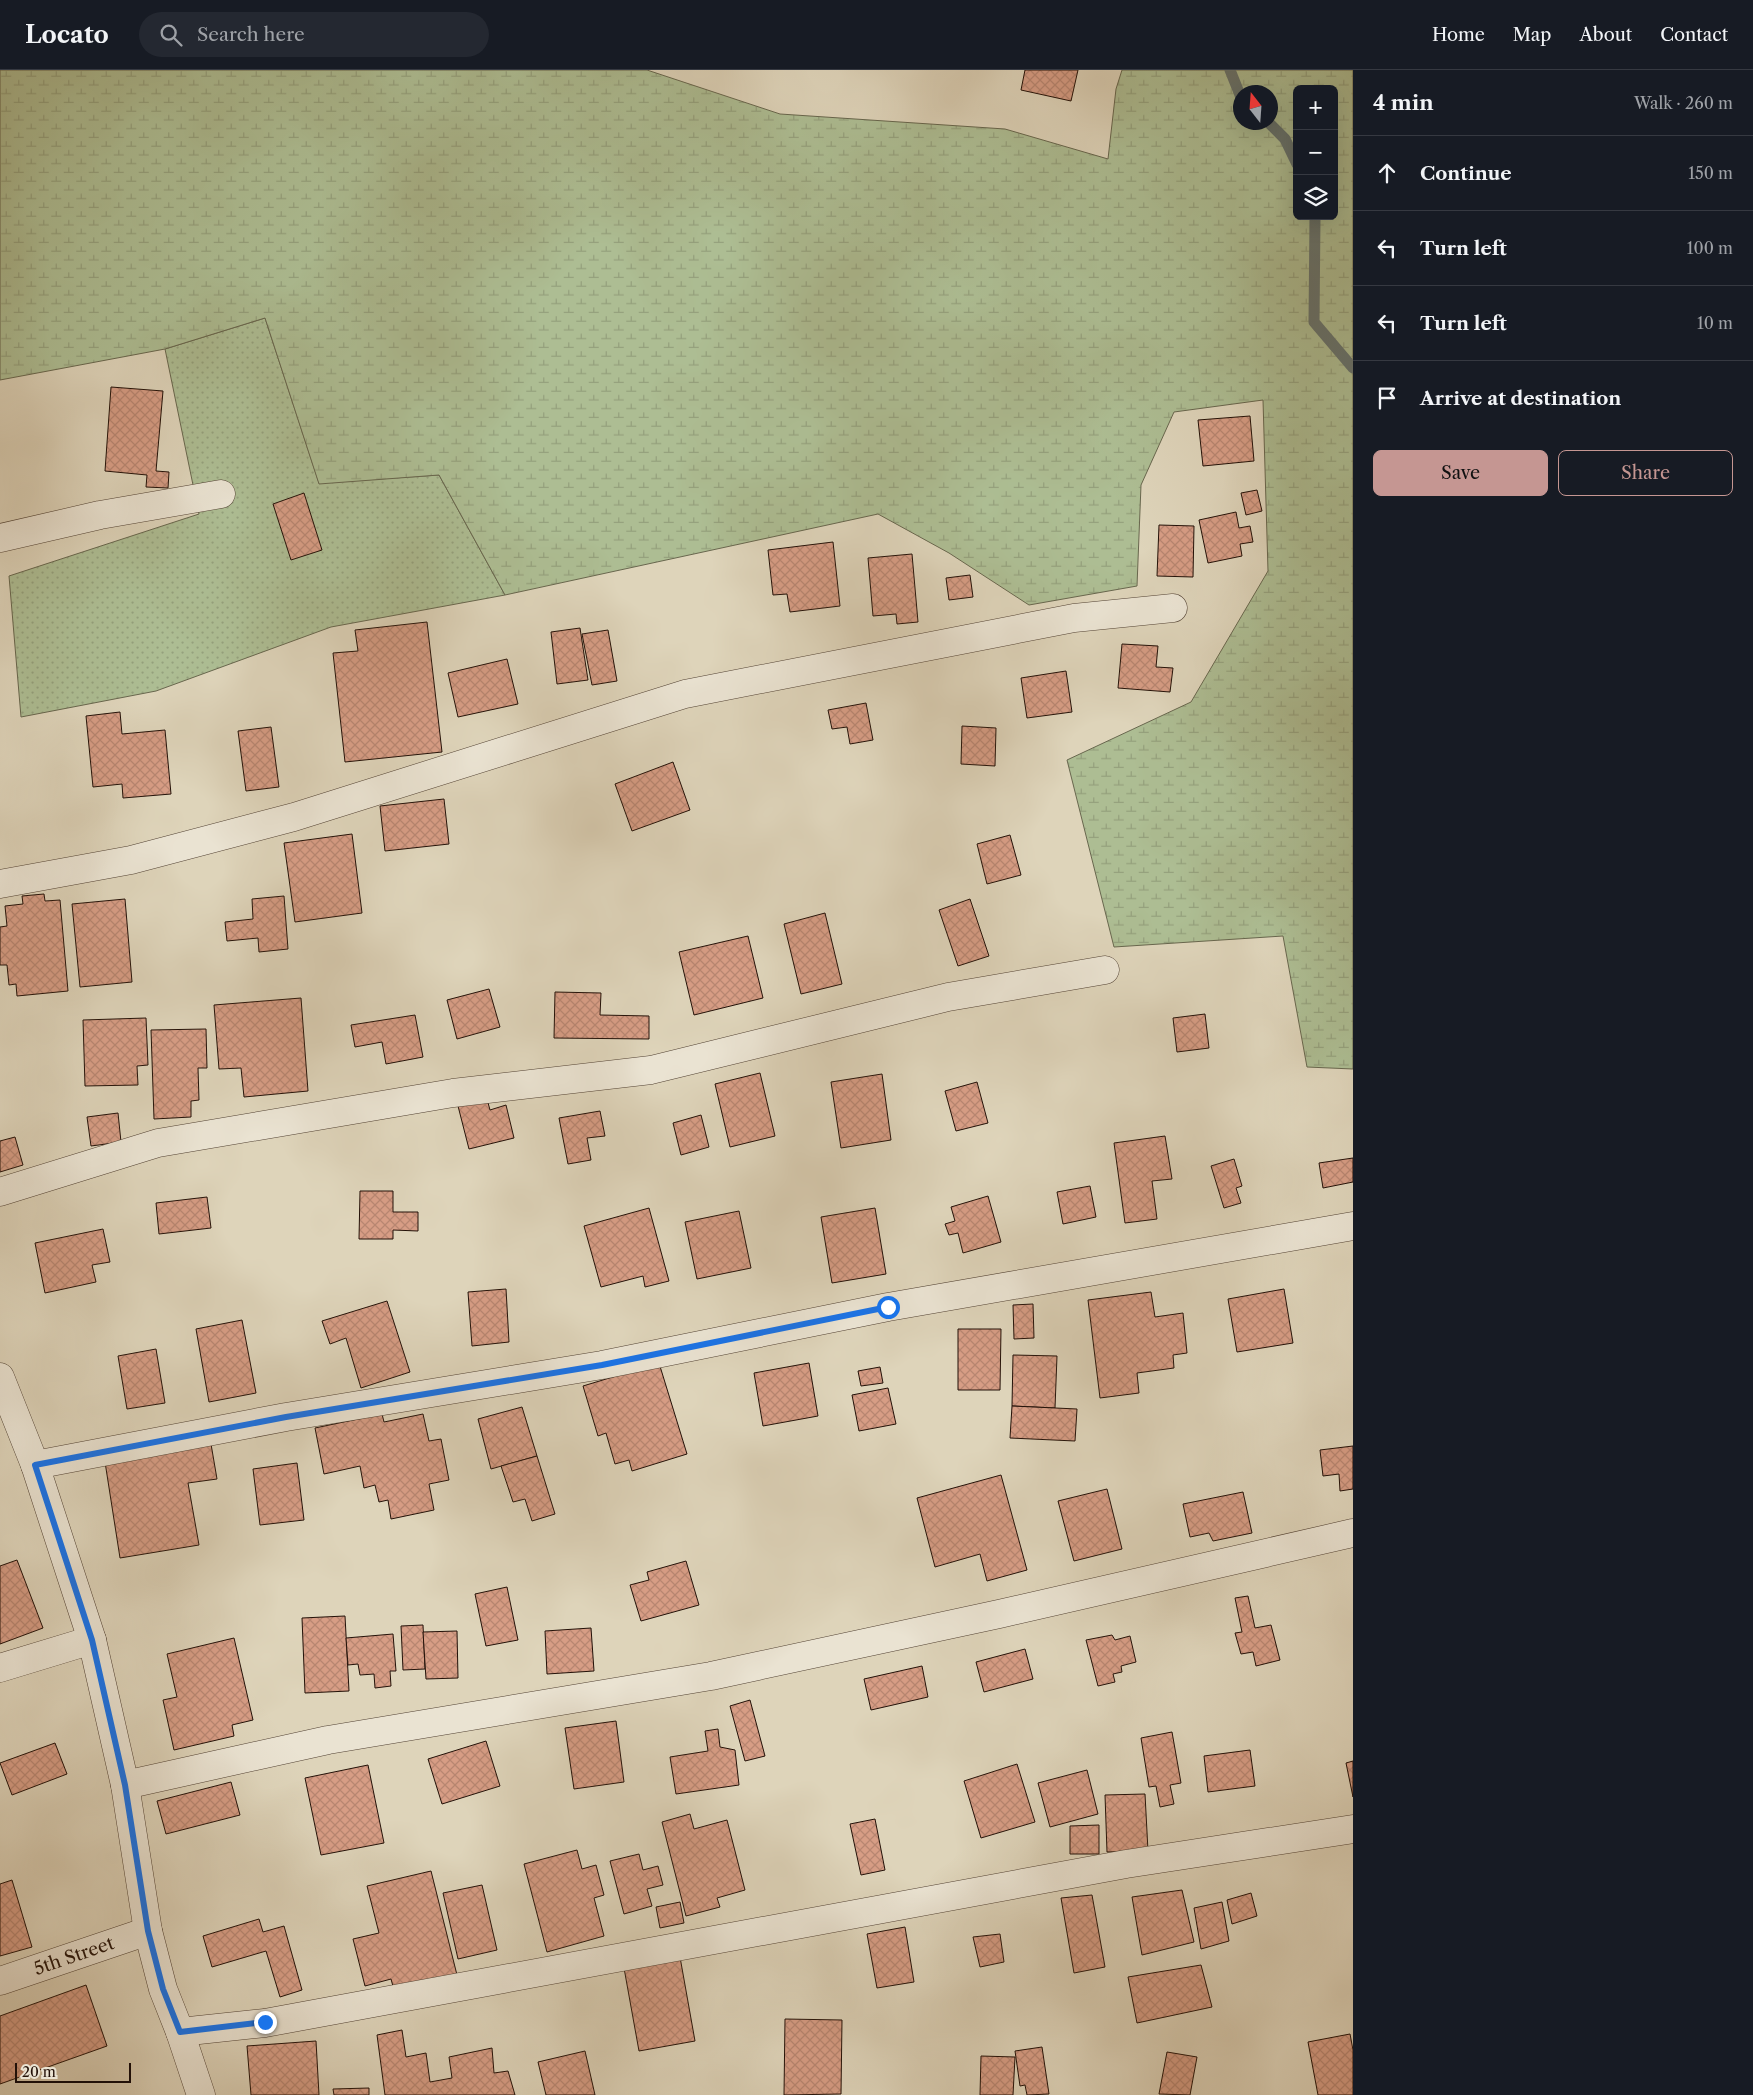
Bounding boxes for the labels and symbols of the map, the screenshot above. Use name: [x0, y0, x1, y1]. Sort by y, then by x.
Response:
north arrow: [1233, 85, 1278, 130]
route start: [877, 1296, 900, 1319]
street label: 5th Street: [31, 1932, 118, 1980]
route end: [254, 2011, 277, 2034]
scale bar: [15, 2060, 131, 2083]

